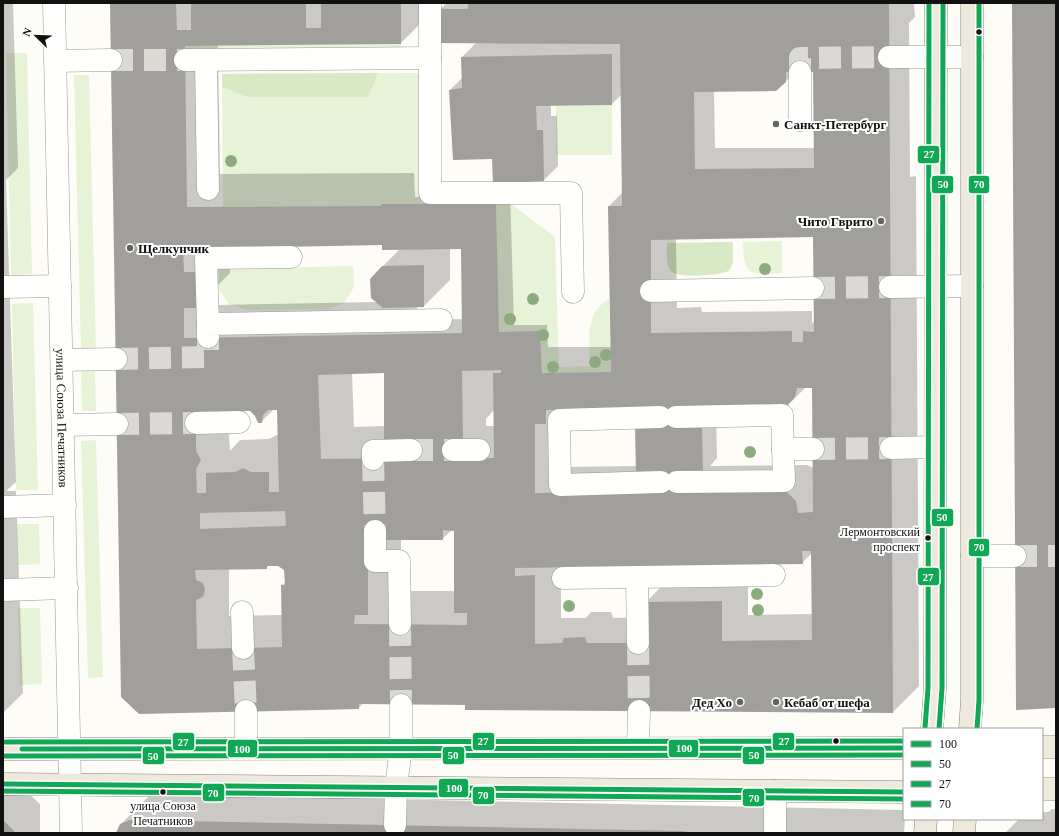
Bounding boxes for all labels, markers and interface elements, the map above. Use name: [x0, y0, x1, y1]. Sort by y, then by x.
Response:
north arrow: [16, 16, 56, 56]
text: N: [20, 26, 34, 38]
unlabelled marker: [974, 27, 984, 37]
place label: Санкт-Петербург: [784, 117, 887, 132]
marker: Санкт-Петербург: [771, 119, 781, 129]
line badge: 27: [917, 145, 940, 164]
text: 27: [924, 148, 935, 160]
line badge: 50: [931, 175, 954, 194]
line badge: 70: [968, 175, 990, 194]
text: 50: [938, 178, 949, 190]
text: 70: [974, 178, 985, 190]
place label: Чито Гврито: [798, 214, 873, 229]
marker: Чито Гврито: [876, 216, 886, 226]
place label: Щелкунчик: [138, 241, 209, 256]
marker: Щелкунчик: [125, 243, 135, 253]
street label: улица Союза Печатников: [53, 348, 71, 488]
line badge: 50: [931, 508, 954, 527]
text: 50: [937, 511, 948, 523]
place label: Лермонтовский проспект: [840, 525, 921, 554]
marker: Лермонтовский проспект: [923, 533, 933, 543]
line badge: 70: [968, 538, 990, 557]
text: 70: [974, 541, 985, 553]
line badge: 27: [917, 567, 940, 586]
text: 27: [923, 571, 934, 583]
place label: Дед Хо: [692, 695, 732, 710]
place label: Кебаб от шефа: [784, 695, 870, 710]
marker: Дед Хо: [735, 697, 745, 707]
marker: Кебаб от шефа: [771, 697, 781, 707]
legend: [903, 728, 1043, 820]
line badge: 27: [172, 732, 195, 751]
line badge: 27: [472, 732, 495, 751]
line badge: 27: [772, 732, 795, 751]
text: 27: [478, 735, 489, 747]
text: 27: [779, 735, 790, 747]
text: 27: [178, 736, 189, 748]
unlabelled marker: [831, 736, 841, 746]
text: 100: [939, 737, 957, 751]
line badge: 100: [227, 739, 258, 758]
line badge: 100: [668, 739, 699, 758]
text: 100: [676, 742, 693, 754]
text: 100: [234, 743, 251, 755]
line badge: 50: [142, 746, 165, 765]
line badge: 50: [442, 746, 465, 765]
line badge: 50: [742, 746, 765, 765]
text: 50: [448, 749, 459, 761]
text: 50: [749, 749, 760, 761]
text: 50: [148, 750, 159, 762]
text: 50: [939, 757, 951, 771]
text: 27: [939, 777, 951, 791]
line badge: 100: [438, 778, 469, 798]
text: 100: [446, 782, 463, 794]
line badge: 70: [202, 783, 225, 802]
line badge: 70: [472, 786, 495, 805]
marker: улица Союза Печатников: [158, 787, 168, 797]
text: 70: [208, 787, 219, 799]
line badge: 70: [742, 788, 765, 807]
text: 70: [478, 789, 489, 801]
text: 70: [749, 792, 760, 804]
text: 70: [939, 797, 951, 811]
place label: улица Союза Печатников: [130, 799, 197, 828]

